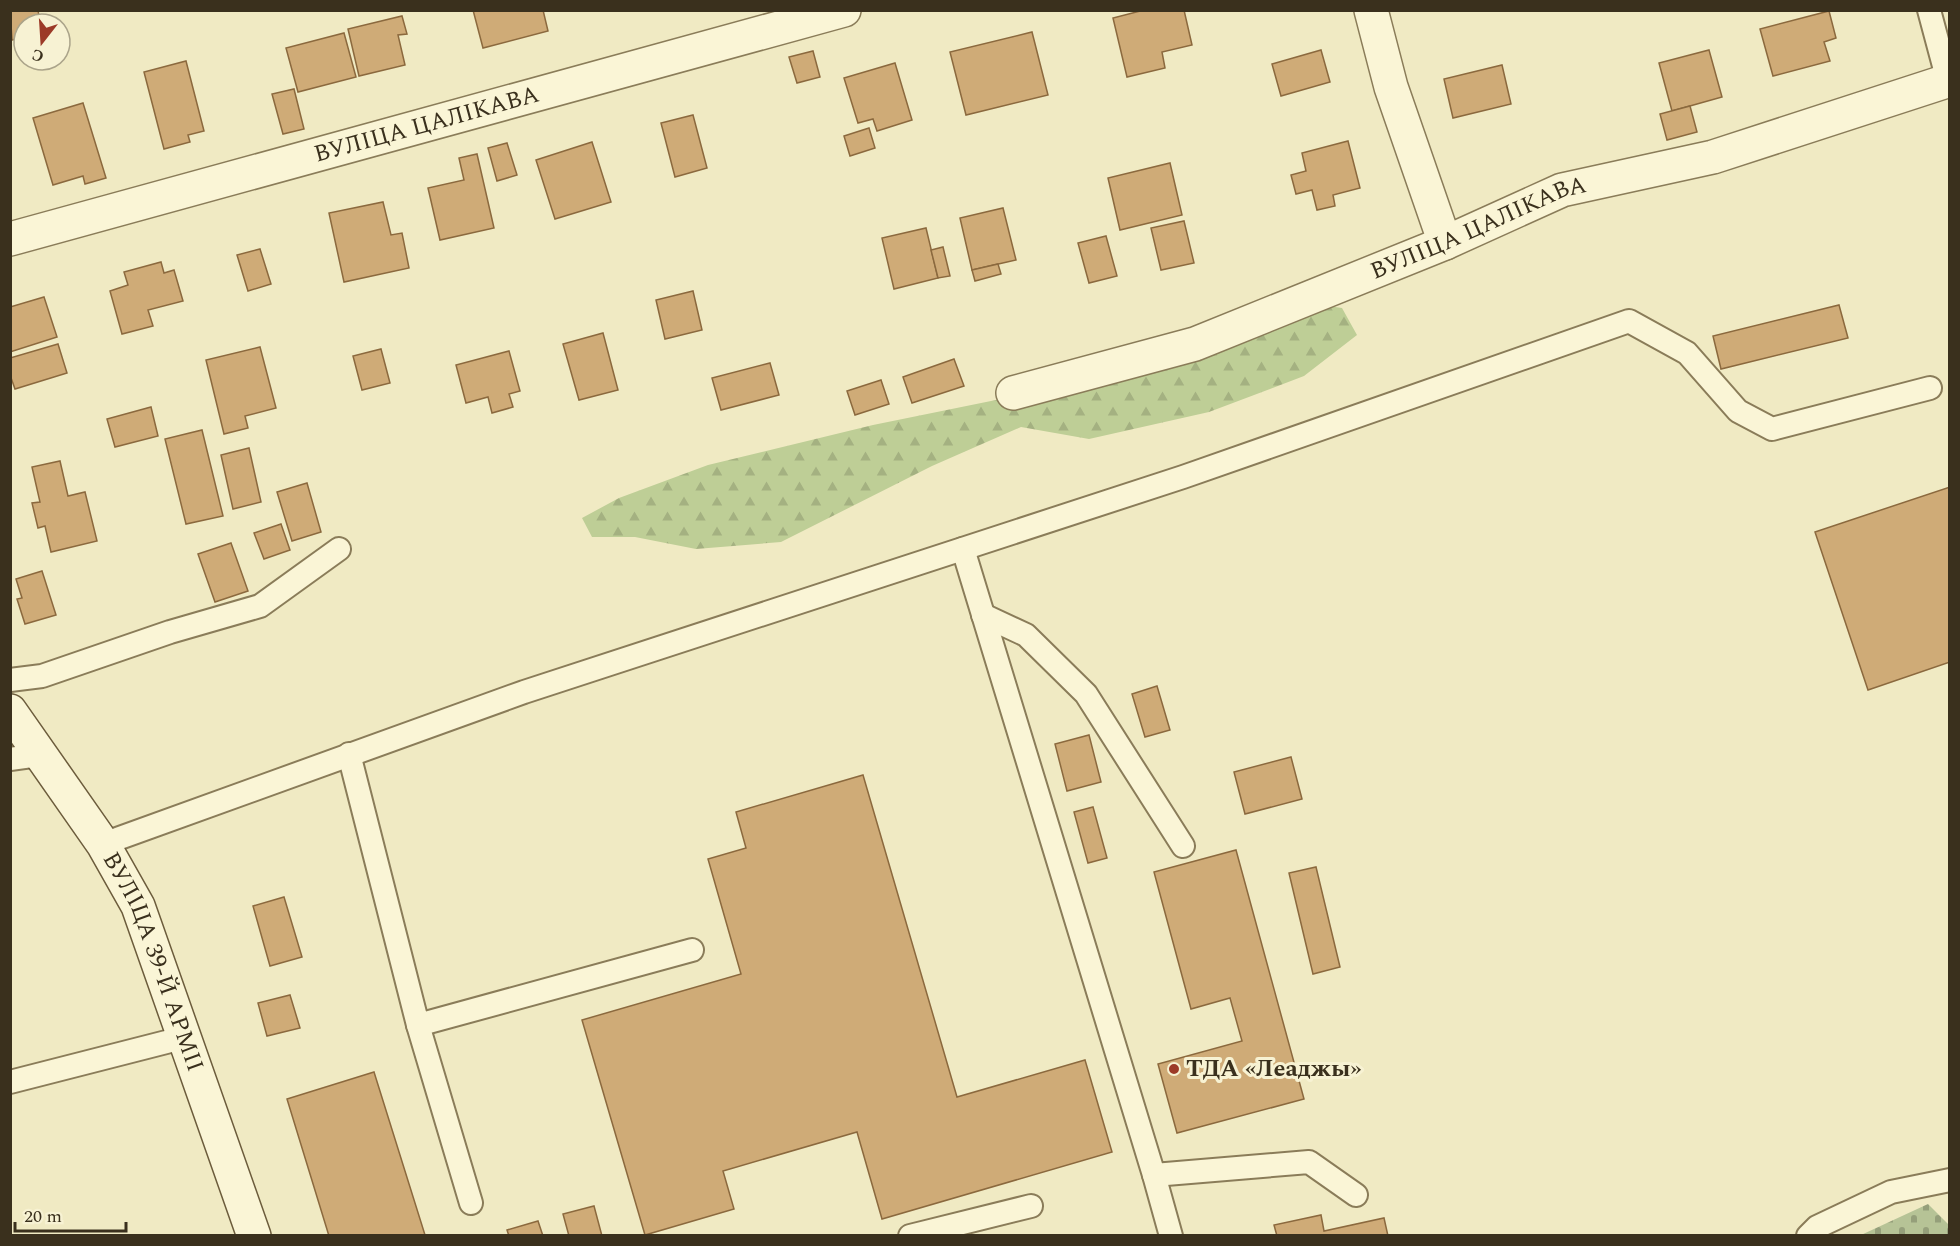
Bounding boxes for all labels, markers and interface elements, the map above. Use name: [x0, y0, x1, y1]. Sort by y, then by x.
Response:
north arrow: [12, 12, 72, 72]
text: С: [29, 42, 47, 69]
street label: ВУЛІЦА ЦАЛІКАВА: [310, 77, 543, 173]
street label: ВУЛІЦА ЦАЛІКАВА: [1365, 167, 1590, 289]
street label: ВУЛІЦА 39-Й АРМІІ: [93, 845, 213, 1077]
place label: ТДА «Леаджы»: [1186, 1051, 1362, 1087]
marker: ТДА «Леаджы»: [1167, 1062, 1181, 1076]
scale bar: [15, 1195, 126, 1233]
text: 20 m: [24, 1203, 62, 1230]

